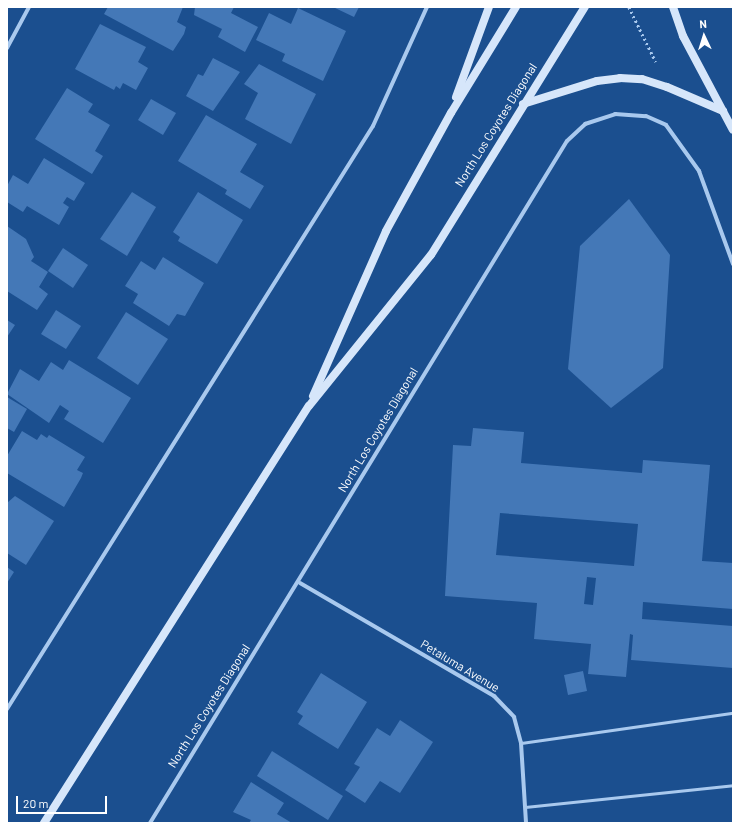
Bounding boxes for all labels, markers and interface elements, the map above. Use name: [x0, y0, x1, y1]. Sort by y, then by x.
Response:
north arrow: [684, 16, 724, 56]
text: N: [699, 17, 707, 30]
street label: North Los Coyotes Diagonal: [452, 61, 540, 189]
street label: North Los Coyotes Diagonal: [335, 365, 421, 495]
street label: Petaluma Avenue: [418, 637, 502, 695]
street label: North Los Coyotes Diagonal: [165, 642, 253, 770]
scale bar: [18, 788, 109, 814]
text: 20 m: [23, 796, 49, 810]

